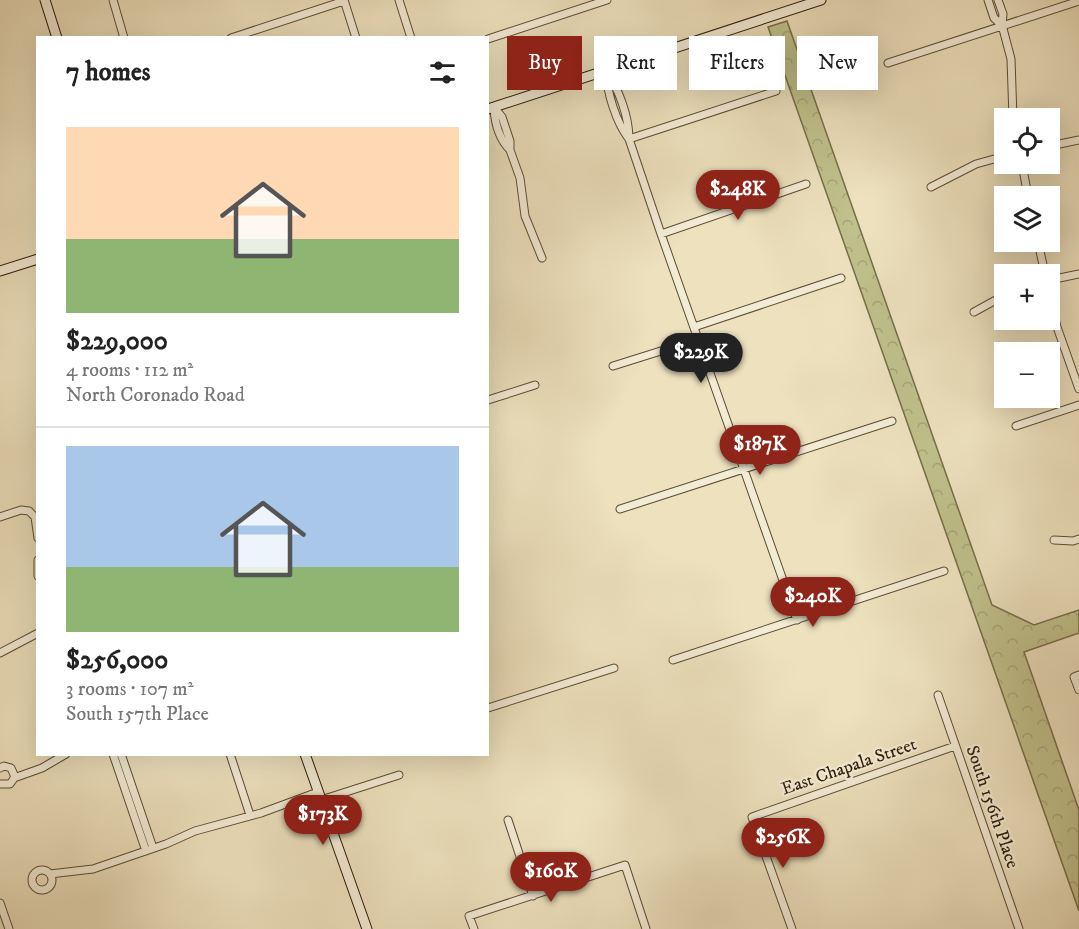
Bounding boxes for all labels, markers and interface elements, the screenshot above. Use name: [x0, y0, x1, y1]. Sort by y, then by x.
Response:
chip: Buy: [507, 36, 582, 90]
chip: Rent: [594, 36, 677, 90]
chip: Filters: [689, 36, 785, 90]
chip: New: [797, 36, 878, 90]
text: 7 homes: [66, 56, 150, 89]
icon: filters: [426, 56, 459, 89]
map controls: [994, 108, 1060, 408]
button: locate: [994, 108, 1060, 174]
icon: home: [209, 166, 317, 274]
pin: $248K: [696, 170, 780, 221]
text: $248K: [710, 177, 766, 202]
button: layers: [994, 186, 1060, 252]
button: +: [994, 264, 1060, 330]
text: $229,000: [66, 325, 168, 358]
pin: $229K: [659, 333, 743, 384]
text: $229K: [674, 340, 728, 365]
button: −: [994, 342, 1060, 408]
text: 4 rooms · 112 m²: [66, 358, 194, 383]
text: North Coronado Road: [66, 383, 245, 408]
pin: $187K: [718, 425, 802, 476]
text: $187K: [734, 432, 786, 457]
icon: home: [209, 485, 317, 593]
pin: $240K: [771, 577, 855, 628]
text: $240K: [784, 584, 842, 609]
text: $256,000: [66, 644, 168, 677]
text: 3 rooms · 107 m²: [66, 677, 194, 702]
text: South 157th Place: [66, 702, 209, 727]
street label: East Chapala Street: [779, 734, 920, 800]
street label: South 156th Place: [961, 743, 1023, 871]
pin: $173K: [281, 795, 365, 846]
text: $173K: [298, 802, 348, 827]
pin: $256K: [741, 818, 825, 869]
text: $256K: [755, 825, 811, 850]
pin: $160K: [509, 852, 593, 903]
text: $160K: [524, 859, 578, 884]

